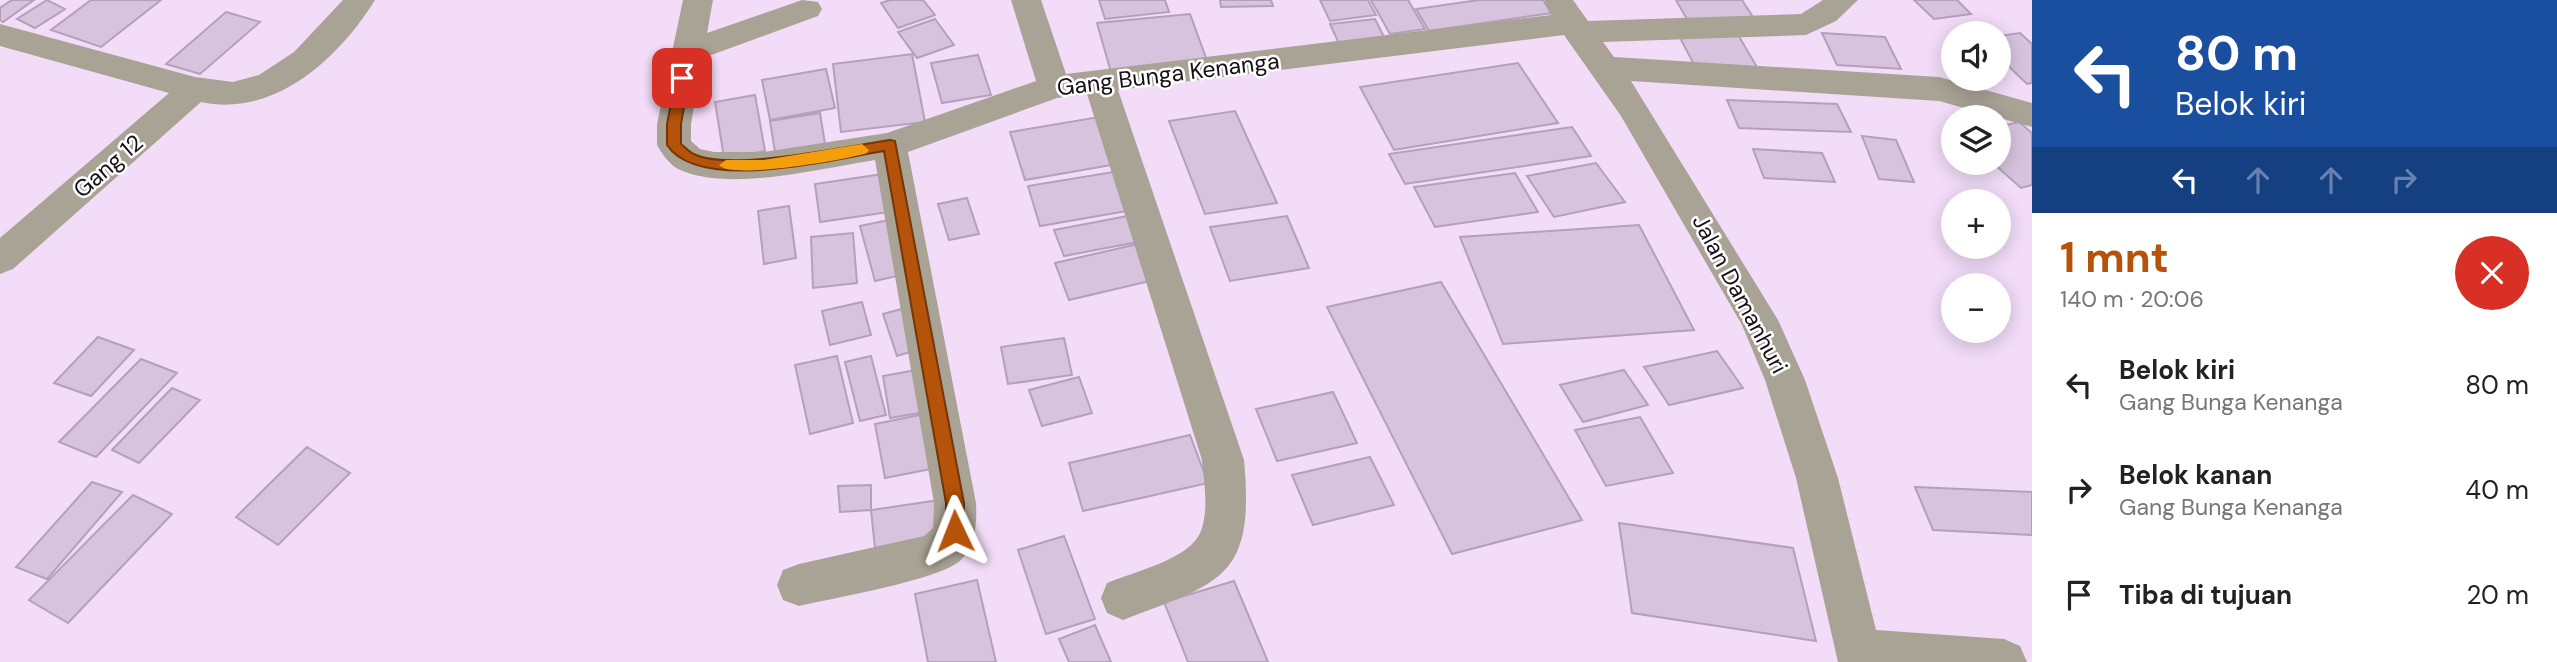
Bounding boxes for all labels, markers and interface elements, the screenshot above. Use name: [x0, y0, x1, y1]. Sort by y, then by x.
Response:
map controls: [1941, 21, 2011, 343]
button: sound: [1941, 21, 2011, 91]
text: 80 m: [2175, 21, 2298, 85]
icon: left: [2060, 28, 2151, 119]
street label: Gang Bunga Kenanga: [1055, 45, 1281, 103]
pin: [652, 48, 712, 108]
icon: arrive: [663, 59, 701, 97]
text: Belok kiri: [2175, 83, 2307, 125]
button: layers: [1941, 105, 2011, 175]
street label: Gang 12: [67, 128, 149, 204]
icon: left: [2166, 161, 2204, 199]
icon: ahead: [2239, 161, 2277, 199]
icon: ahead: [2312, 161, 2350, 199]
icon: right: [2385, 161, 2423, 199]
button: +: [1941, 189, 2011, 259]
street label: Jalan Damanhuri: [1685, 209, 1795, 379]
text: 1 mnt: [2060, 230, 2169, 285]
button: close: [2455, 236, 2529, 310]
button: −: [1941, 273, 2011, 343]
text: 140 m · 20:06: [2060, 284, 2204, 314]
text: Belok kiri: [2119, 353, 2235, 387]
icon: left: [2060, 366, 2098, 404]
text: 80 m: [2465, 368, 2529, 402]
text: Gang Bunga Kenanga: [2119, 387, 2343, 417]
text: Belok kanan: [2119, 458, 2272, 492]
icon: right: [2060, 471, 2098, 509]
text: 40 m: [2465, 473, 2529, 507]
text: Gang Bunga Kenanga: [2119, 492, 2343, 522]
position arrow: [918, 494, 992, 568]
icon: arrive: [2060, 576, 2098, 614]
text: Tiba di tujuan: [2119, 578, 2292, 612]
text: 20 m: [2466, 578, 2529, 612]

